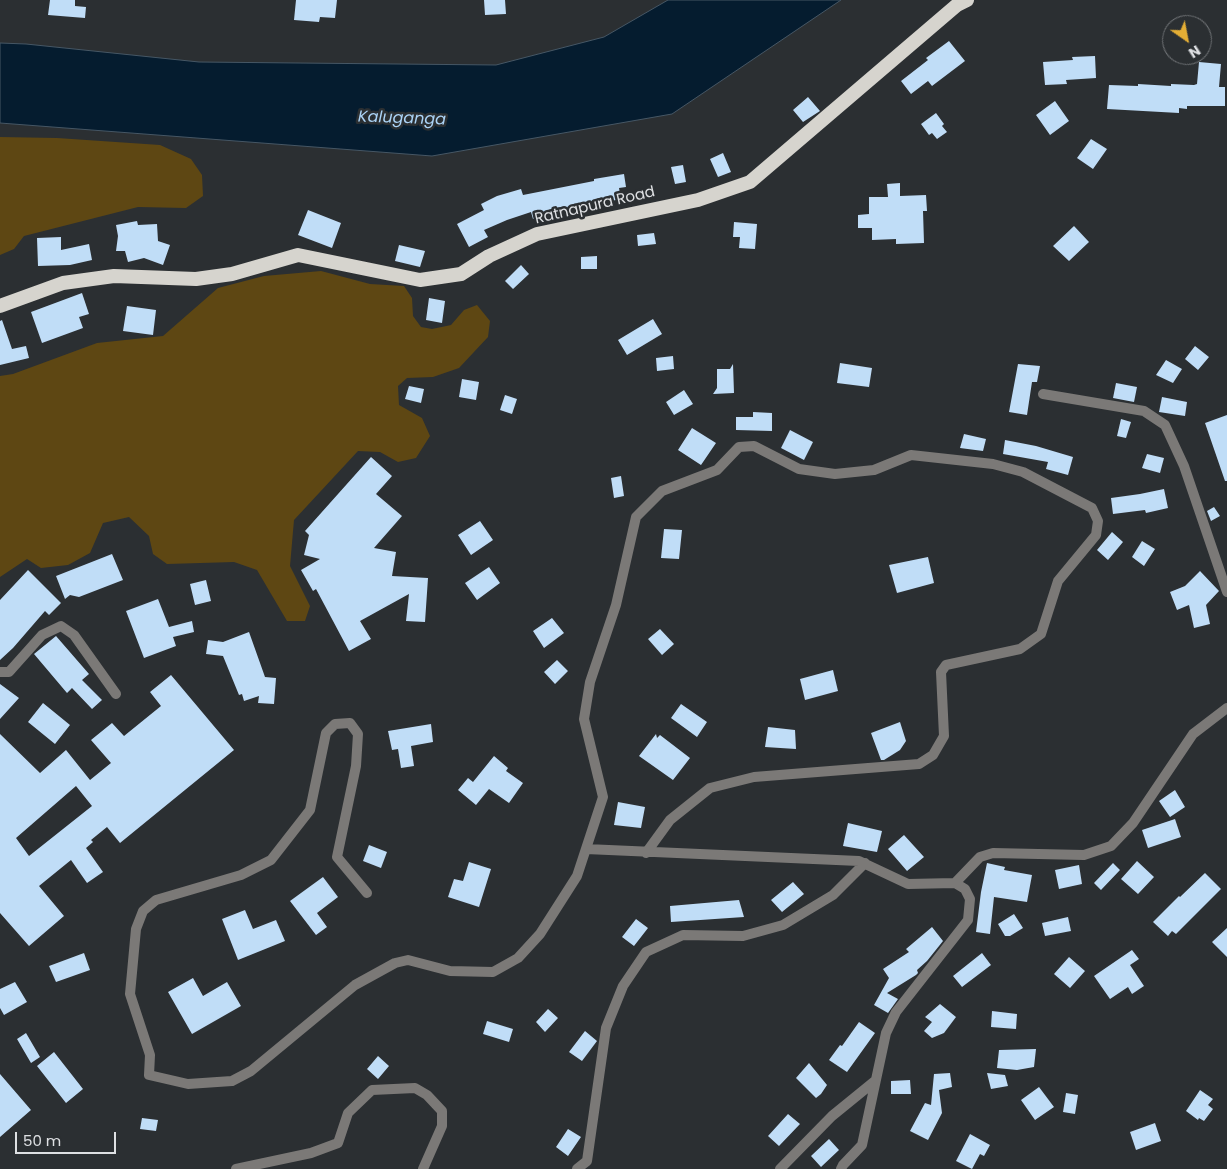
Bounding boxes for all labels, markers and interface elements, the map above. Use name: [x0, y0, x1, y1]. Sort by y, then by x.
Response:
north arrow: [1162, 15, 1212, 65]
text: N: [1185, 40, 1204, 63]
water label: Kaluganga: [358, 108, 446, 130]
street label: Ratnapura Road: [533, 183, 657, 229]
scale bar: [18, 1122, 119, 1154]
text: 50 m: [23, 1130, 61, 1151]

